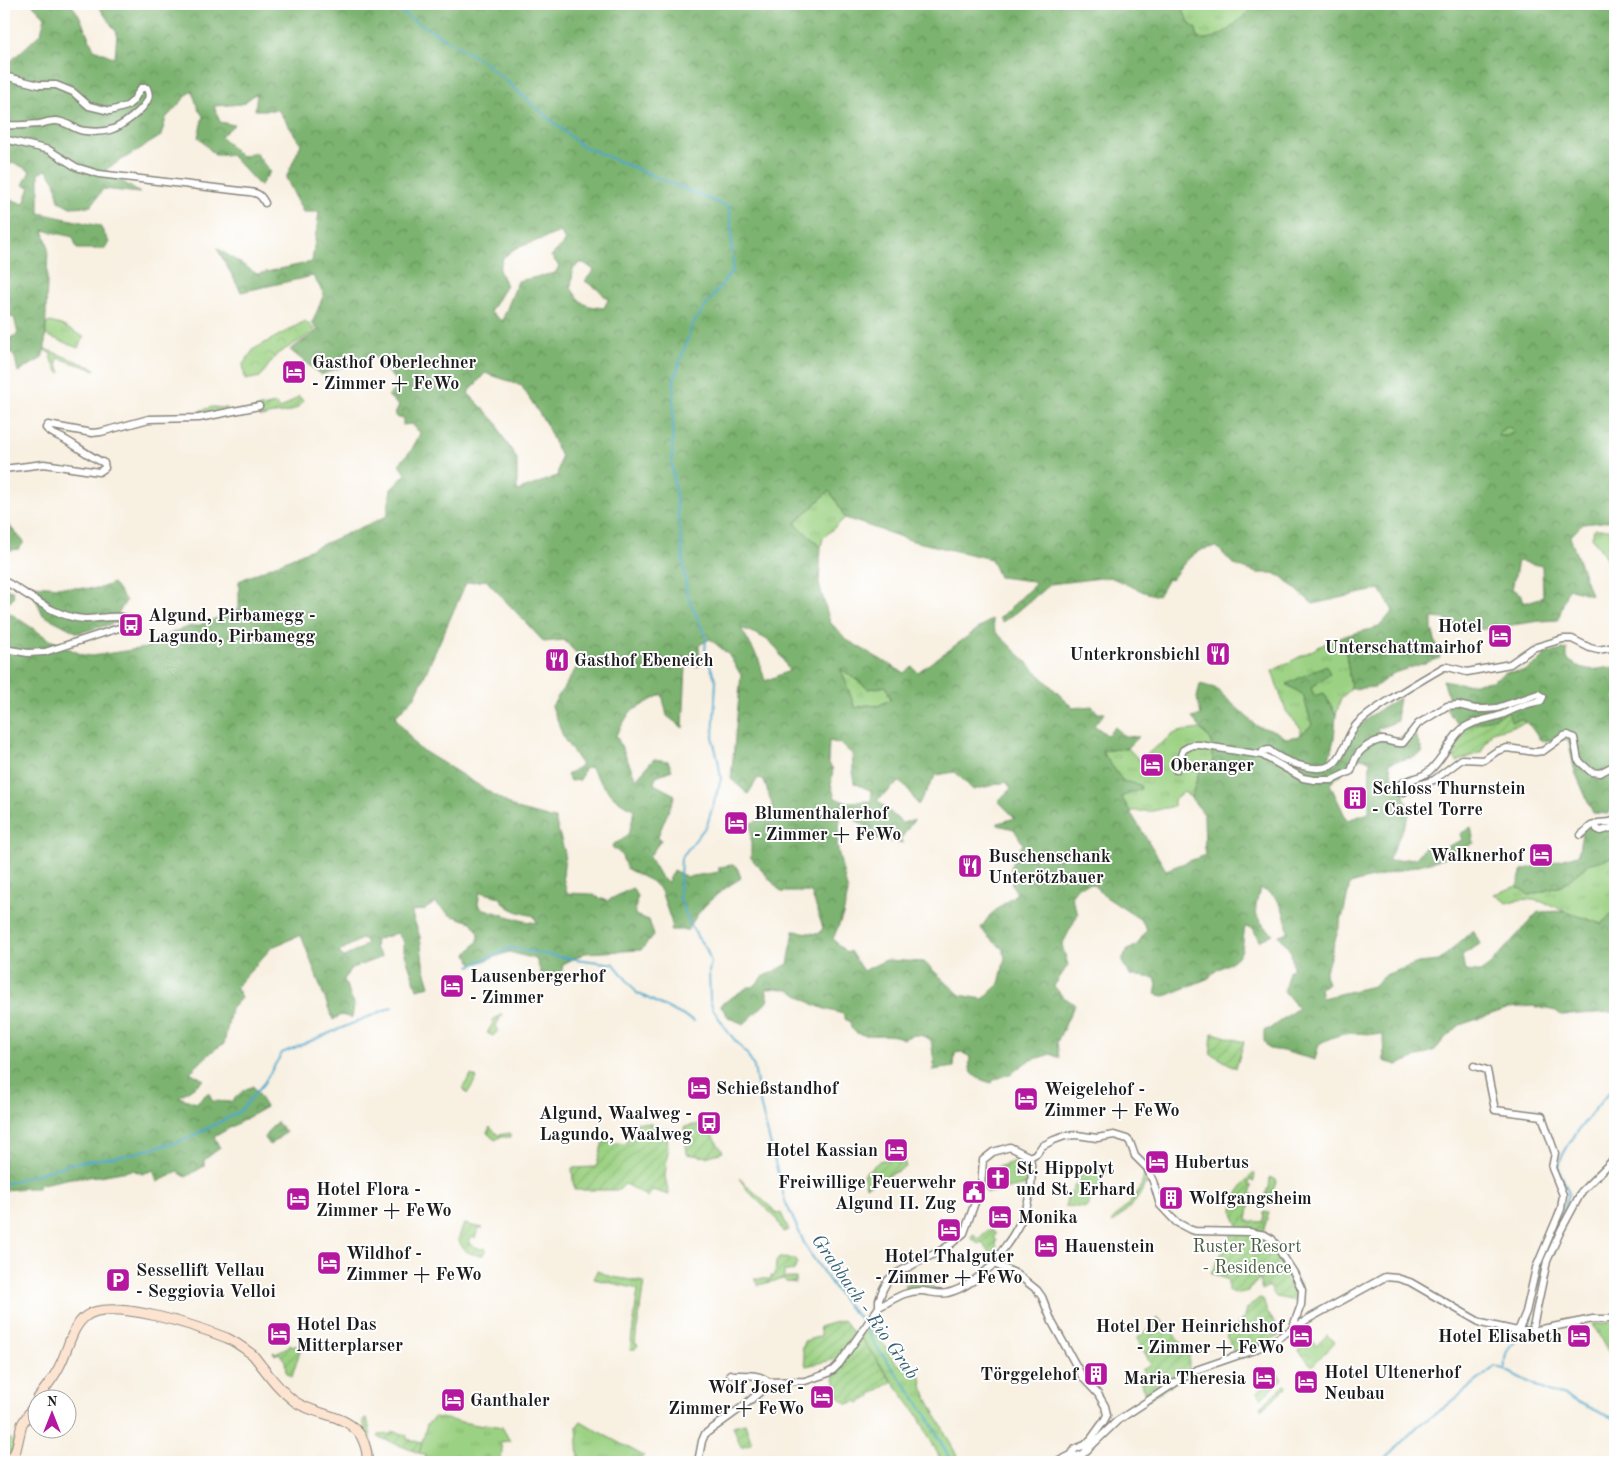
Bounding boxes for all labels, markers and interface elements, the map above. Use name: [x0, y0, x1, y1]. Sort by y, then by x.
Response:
place label: Gasthof Oberlechner - Zimmer + FeWo: [312, 354, 477, 393]
hotel icon: Gasthof Oberlechner - Zimmer + FeWo: [281, 359, 307, 385]
place label: Algund, Pirbamegg - Lagundo, Pirbamegg: [148, 607, 316, 646]
bus stop icon: Algund, Pirbamegg - Lagundo, Pirbamegg: [118, 612, 144, 638]
place label: Hotel Unterschattmairhof: [1324, 618, 1484, 657]
hotel icon: Hotel Unterschattmairhof: [1487, 623, 1513, 649]
restaurant icon: Unterkronsbichl: [1205, 641, 1231, 667]
place label: Unterkronsbichl: [1069, 646, 1200, 664]
restaurant icon: Gasthof Ebeneich: [544, 647, 570, 673]
place label: Gasthof Ebeneich: [574, 652, 714, 670]
hotel icon: Oberanger: [1139, 752, 1165, 778]
place label: Oberanger: [1170, 757, 1254, 775]
place label: Schloss Thurnstein - Castel Torre: [1372, 780, 1526, 819]
building icon: Schloss Thurnstein - Castel Torre: [1342, 785, 1368, 811]
place label: Blumenthalerhof - Zimmer + FeWo: [754, 805, 901, 844]
hotel icon: Blumenthalerhof - Zimmer + FeWo: [723, 810, 749, 836]
hotel icon: Walknerhof: [1528, 842, 1554, 868]
place label: Walknerhof: [1430, 847, 1526, 865]
place label: Buschenschank Unterötzbauer: [988, 848, 1111, 887]
restaurant icon: Buschenschank Unterötzbauer: [957, 853, 983, 879]
place label: Lausenbergerhof - Zimmer: [470, 968, 607, 1007]
hotel icon: Lausenbergerhof - Zimmer: [439, 973, 465, 999]
hotel icon: Schießstandhof: [686, 1075, 712, 1101]
place label: Schießstandhof: [716, 1080, 840, 1098]
place label: Weigelehof - Zimmer + FeWo: [1044, 1081, 1180, 1120]
hotel icon: Weigelehof - Zimmer + FeWo: [1013, 1086, 1039, 1112]
place label: Algund, Waalweg - Lagundo, Waalweg: [539, 1105, 692, 1144]
bus stop icon: Algund, Waalweg - Lagundo, Waalweg: [696, 1110, 722, 1136]
hotel icon: Hotel Kassian: [883, 1137, 909, 1163]
place label: Hotel Kassian: [766, 1142, 878, 1160]
hotel icon: Hubertus: [1144, 1149, 1170, 1175]
place label: Hubertus: [1174, 1154, 1249, 1172]
place label: St. Hippolyt und St. Erhard: [1016, 1160, 1136, 1199]
church icon: St. Hippolyt und St. Erhard: [985, 1165, 1011, 1191]
place label: Freiwillige Feuerwehr Algund II. Zug: [778, 1174, 956, 1213]
public building icon: Freiwillige Feuerwehr Algund II. Zug: [961, 1179, 987, 1205]
place label: Hotel Flora - Zimmer + FeWo: [316, 1181, 452, 1220]
building icon: Wolfgangsheim: [1158, 1185, 1184, 1211]
hotel icon: Hotel Flora - Zimmer + FeWo: [285, 1186, 311, 1212]
place label: Wolfgangsheim: [1188, 1190, 1312, 1208]
hotel icon: Monika: [987, 1204, 1013, 1230]
place label: Monika: [1018, 1209, 1078, 1227]
hotel icon: Hotel Thalguter - Zimmer + FeWo: [936, 1217, 962, 1243]
water label: Grabbach - Rio Grab: [807, 1232, 921, 1383]
hotel icon: Hauenstein: [1033, 1233, 1059, 1259]
place label: Hauenstein: [1064, 1238, 1155, 1256]
park label: Ruster Resort - Residence: [1193, 1238, 1301, 1277]
place label: Wildhof - Zimmer + FeWo: [346, 1245, 482, 1284]
place label: Hotel Thalguter - Zimmer + FeWo: [875, 1248, 1023, 1287]
hotel icon: Wildhof - Zimmer + FeWo: [316, 1250, 342, 1276]
place label: Sessellift Vellau - Seggiovia Velloi: [136, 1262, 276, 1301]
parking icon: Sessellift Vellau - Seggiovia Velloi: [105, 1267, 131, 1293]
place label: Hotel Das Mitterplarser: [296, 1316, 403, 1355]
place label: Hotel Der Heinrichshof - Zimmer + FeWo: [1095, 1318, 1286, 1357]
hotel icon: Hotel Das Mitterplarser: [266, 1321, 292, 1347]
hotel icon: Hotel Der Heinrichshof - Zimmer + FeWo: [1288, 1323, 1314, 1349]
hotel icon: Hotel Elisabeth: [1566, 1323, 1592, 1349]
place label: Hotel Elisabeth: [1438, 1328, 1562, 1346]
building icon: Törggelehof: [1083, 1361, 1109, 1387]
place label: Hotel Ultenerhof Neubau: [1324, 1364, 1462, 1403]
hotel icon: Maria Theresia: [1251, 1365, 1277, 1391]
place label: Törggelehof: [980, 1366, 1080, 1384]
hotel icon: Hotel Ultenerhof Neubau: [1293, 1369, 1319, 1395]
place label: Maria Theresia: [1124, 1370, 1246, 1388]
place label: Wolf Josef - Zimmer + FeWo: [668, 1379, 804, 1418]
hotel icon: Wolf Josef - Zimmer + FeWo: [809, 1384, 835, 1410]
hotel icon: Ganthaler: [440, 1387, 466, 1413]
north arrow: [28, 1388, 78, 1438]
place label: Ganthaler: [470, 1392, 550, 1410]
text: N: [47, 1395, 58, 1409]

